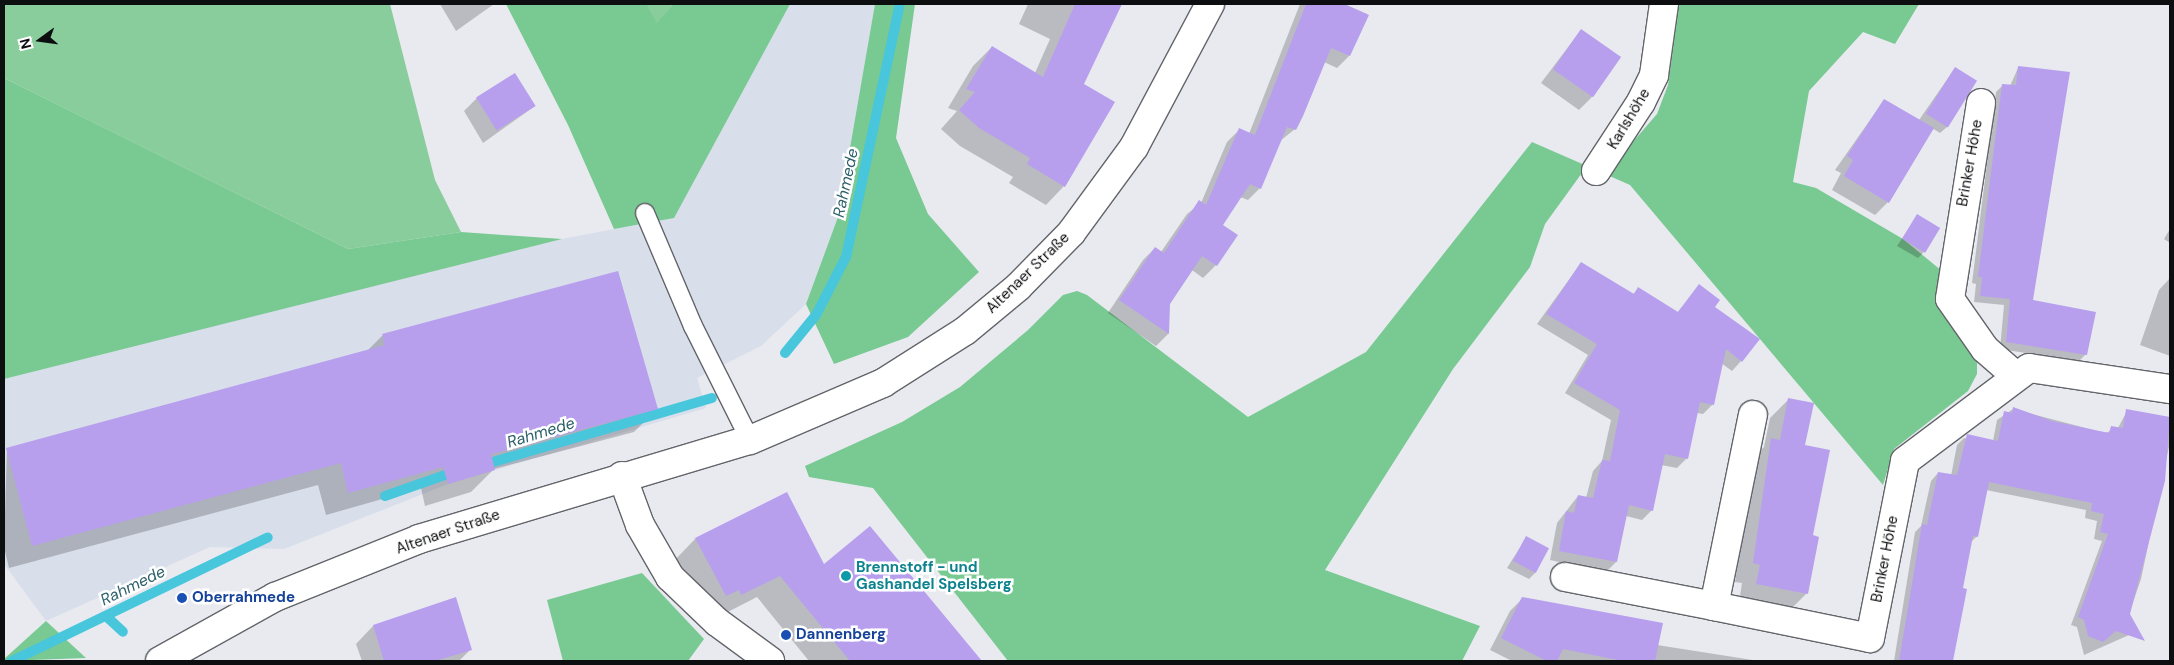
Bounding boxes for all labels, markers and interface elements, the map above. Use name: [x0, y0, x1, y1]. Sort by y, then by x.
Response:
north arrow: [15, 15, 65, 65]
text: N: [15, 36, 35, 51]
street label: Karlshöhe: [1604, 85, 1654, 153]
street label: Brinker Höhe: [1953, 118, 1987, 208]
water label: Rahmede: [829, 147, 863, 219]
street label: Altenaer Straße: [983, 229, 1073, 317]
water label: Rahmede: [505, 414, 577, 452]
street label: Altenaer Straße: [394, 506, 502, 558]
street label: Brinker Höhe: [1868, 514, 1902, 604]
place label: Brennstoff - und Gashandel Spelsberg: [856, 558, 1012, 593]
water label: Rahmede: [97, 562, 169, 610]
marker: Brennstoff - und Gashandel Spelsberg: [840, 570, 852, 582]
place label: Oberrahmede: [192, 589, 295, 607]
marker: Oberrahmede: [176, 592, 188, 604]
place label: Dannenberg: [796, 626, 886, 644]
marker: Dannenberg: [780, 629, 792, 641]

